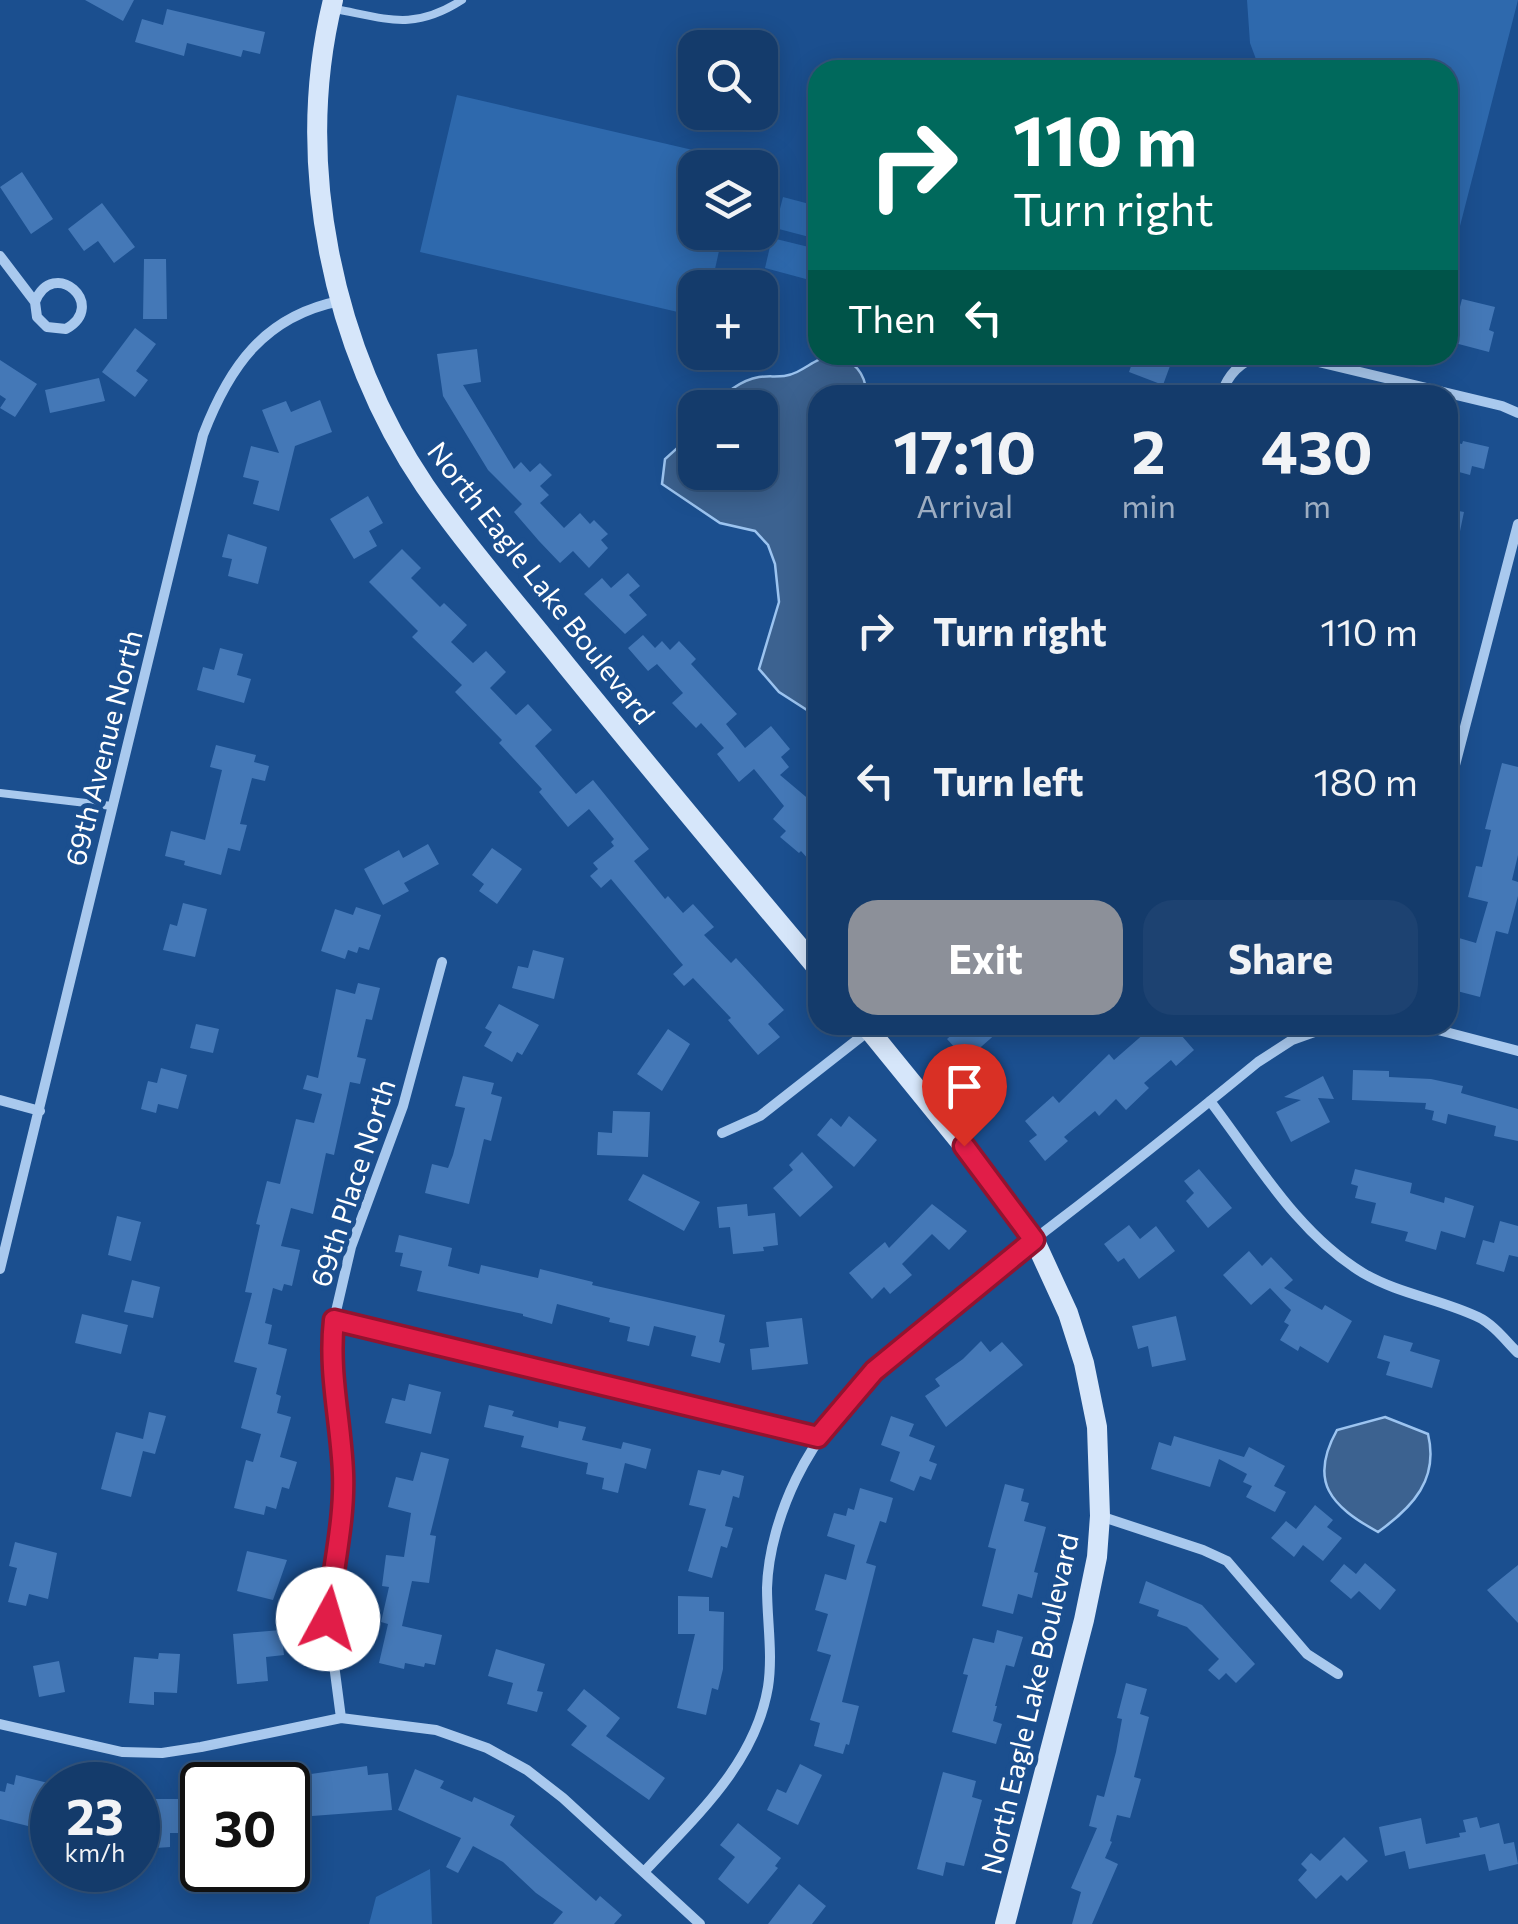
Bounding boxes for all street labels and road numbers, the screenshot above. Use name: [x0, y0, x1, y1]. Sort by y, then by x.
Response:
street label: North Eagle Lake Boulevard: [421, 435, 662, 730]
street label: 69th Avenue North: [57, 626, 149, 869]
street label: 69th Place North: [302, 1075, 402, 1291]
street label: North Eagle Lake Boulevard: [973, 1530, 1085, 1877]

